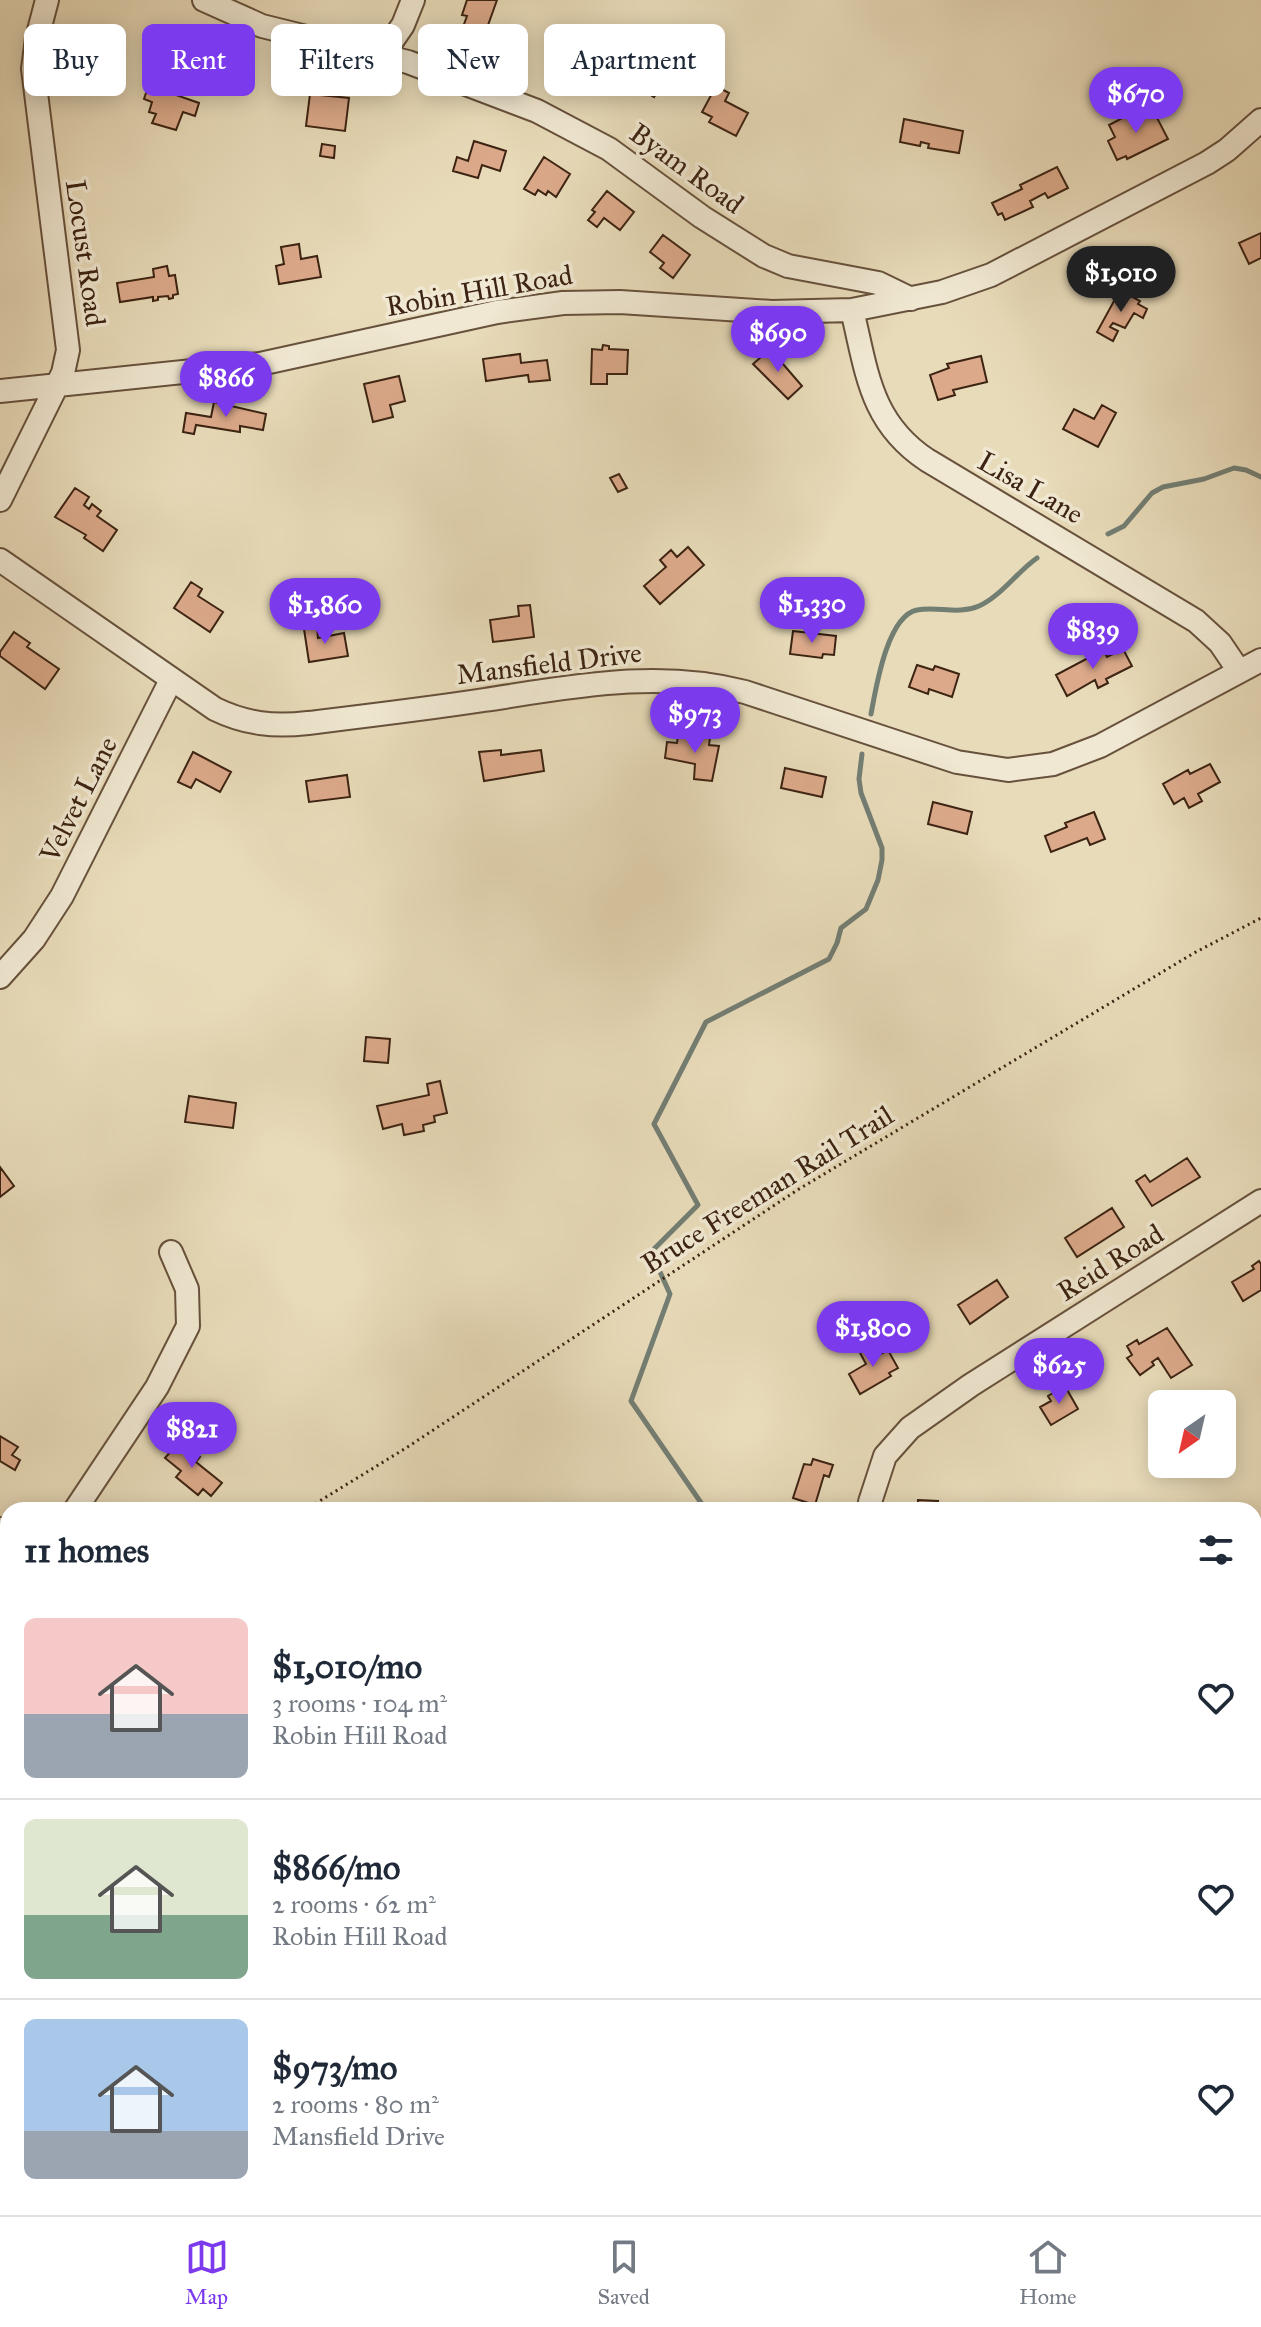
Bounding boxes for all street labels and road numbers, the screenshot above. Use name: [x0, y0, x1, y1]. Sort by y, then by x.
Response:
street label: Byam Road: [623, 115, 751, 221]
street label: Locust Road: [58, 178, 113, 329]
street label: Robin Hill Road: [383, 257, 575, 324]
street label: Lisa Lane: [972, 443, 1090, 532]
street label: Mansfield Drive: [454, 635, 644, 692]
street label: Velvet Lane: [31, 731, 125, 869]
street label: Bruce Freeman Rail Trail: [635, 1097, 900, 1281]
street label: Reid Road: [1051, 1216, 1170, 1309]

